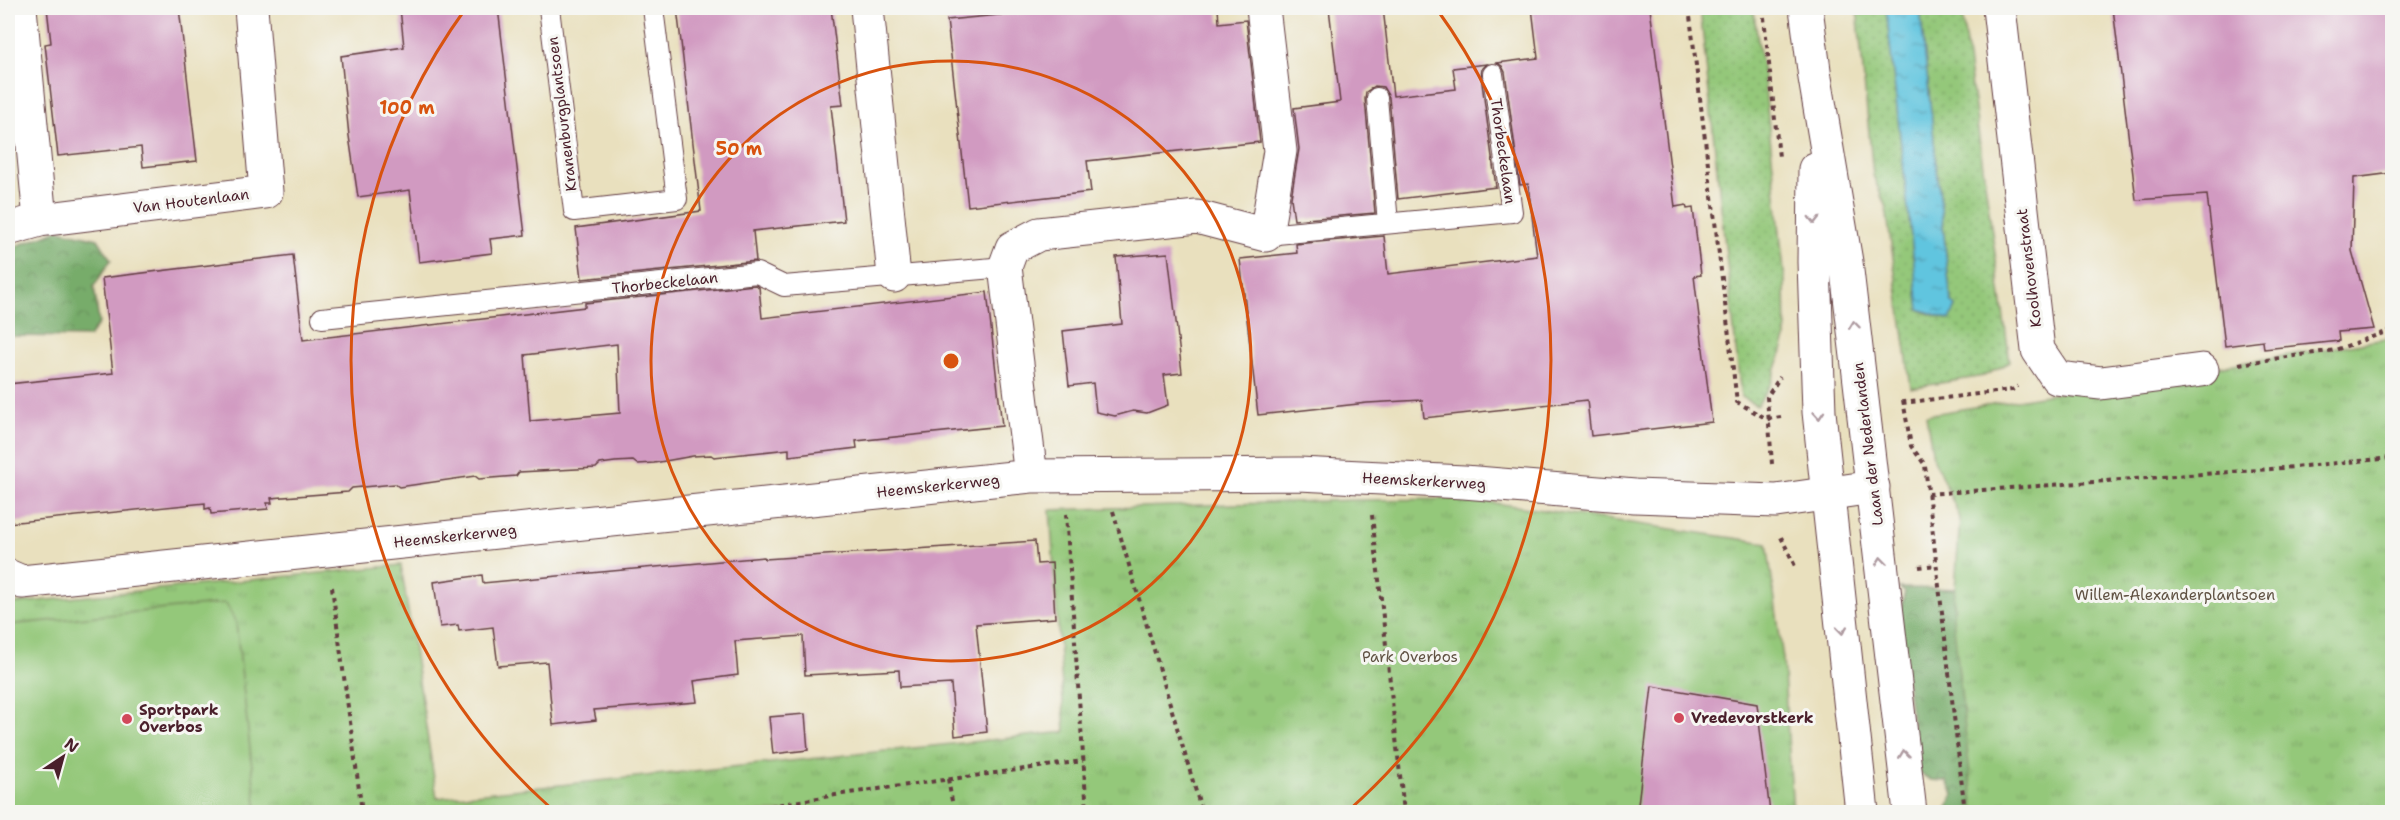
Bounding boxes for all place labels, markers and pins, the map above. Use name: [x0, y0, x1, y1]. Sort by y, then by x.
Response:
centre of rings: [941, 351, 961, 371]
place label: Sportpark Overbos: [139, 700, 219, 737]
place label: Vredevorstkerk: [1691, 708, 1814, 728]
marker: Vredevorstkerk: [1672, 711, 1686, 725]
marker: Sportpark Overbos: [120, 712, 134, 726]

